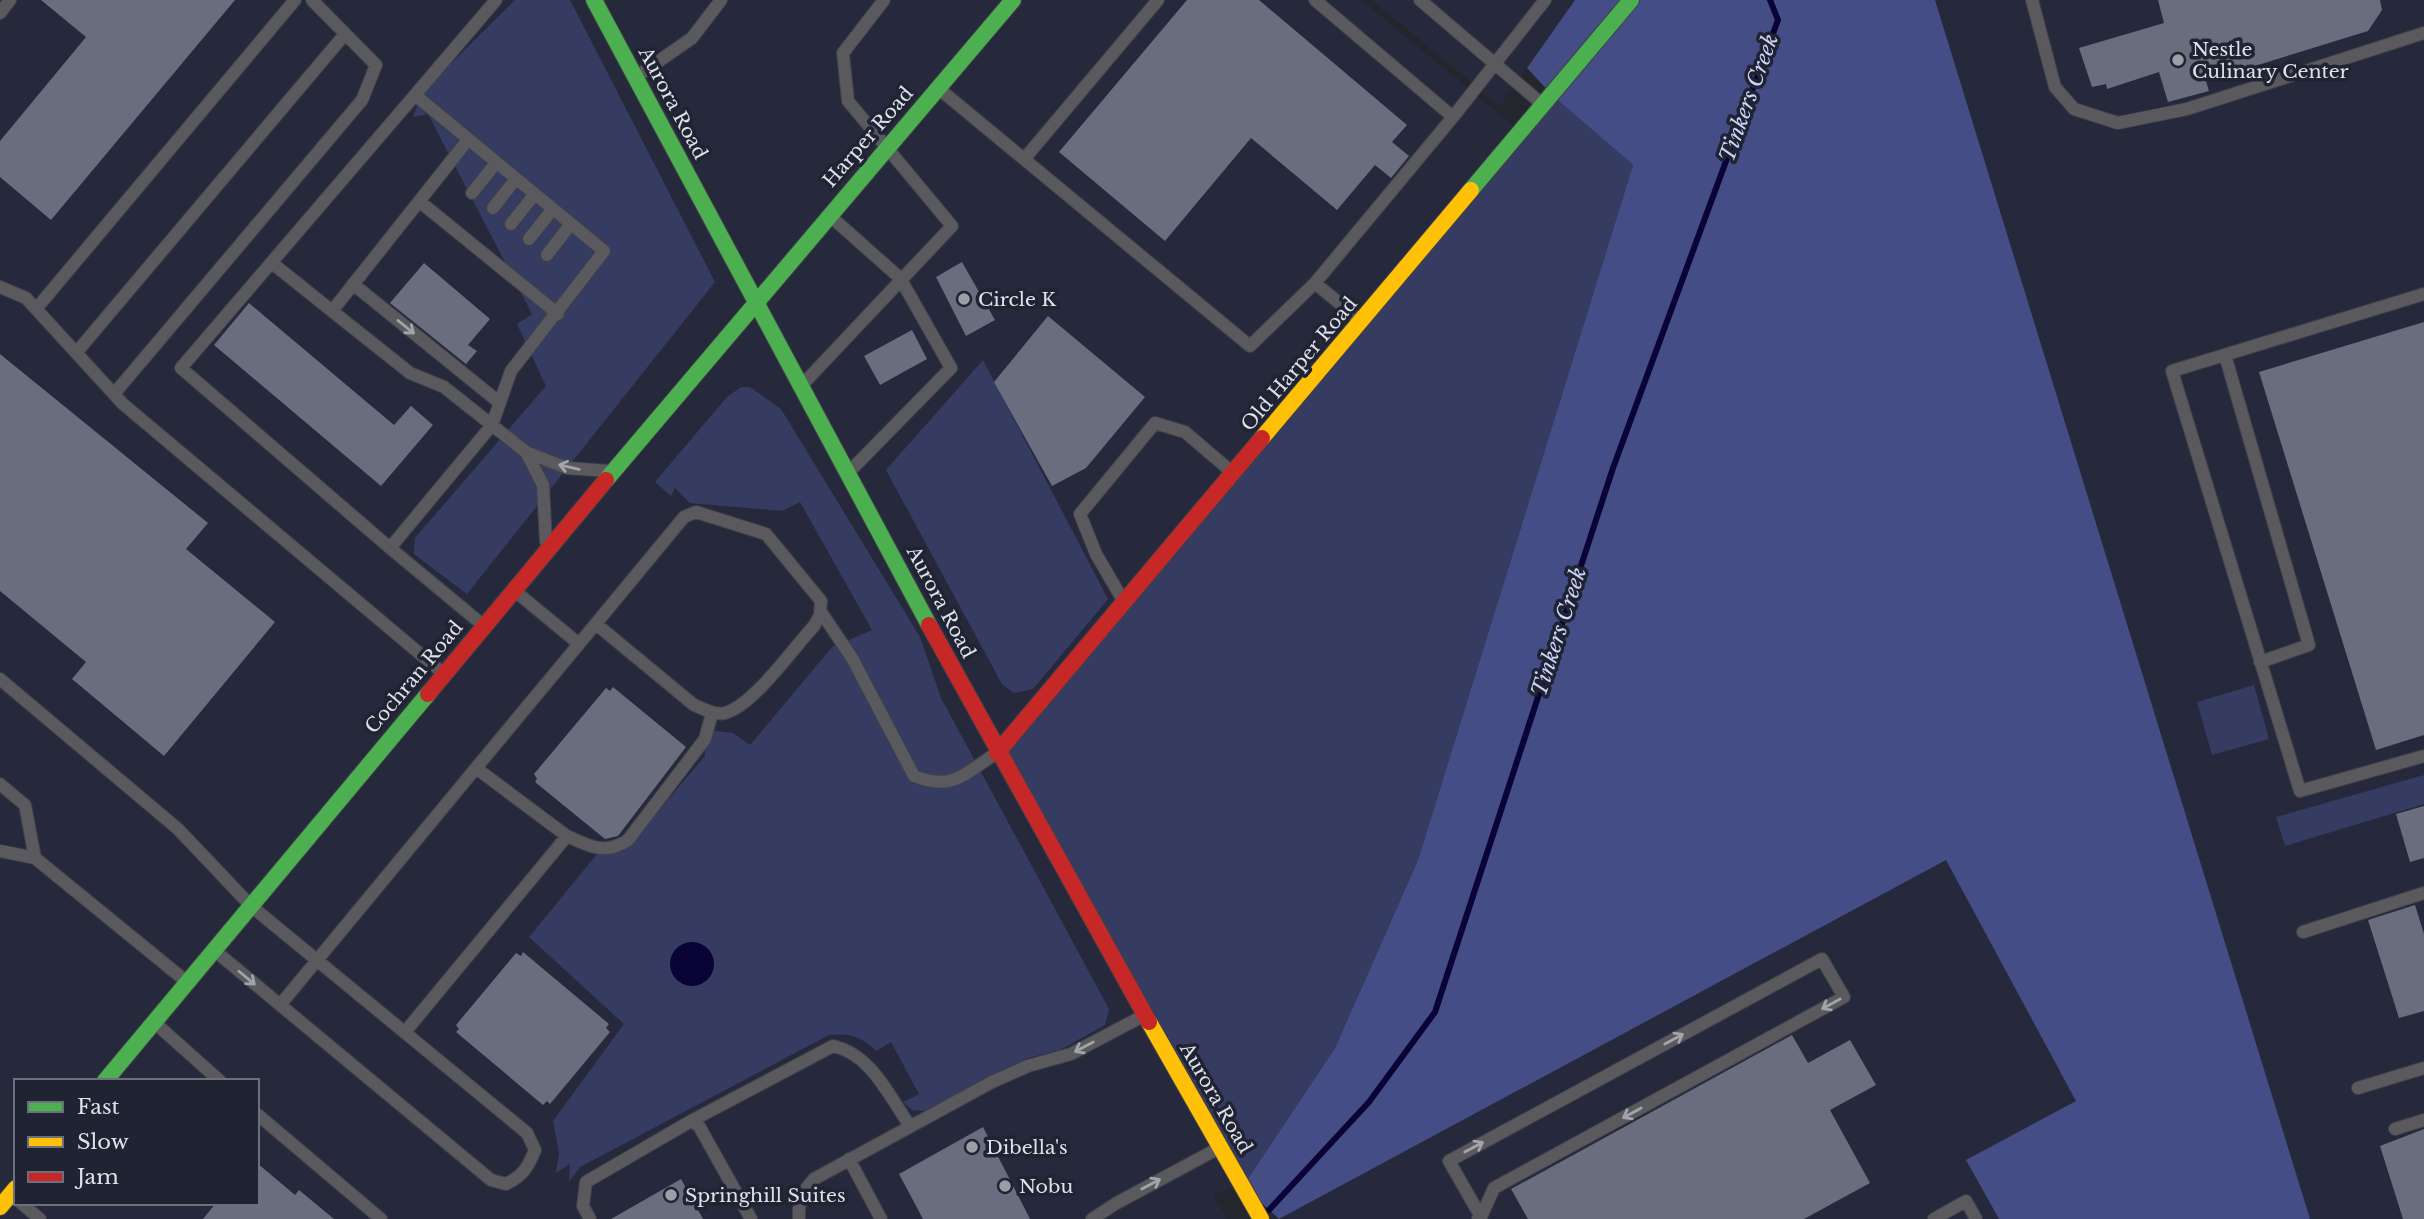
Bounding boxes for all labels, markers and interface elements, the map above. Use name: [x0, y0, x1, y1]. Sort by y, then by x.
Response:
water label: Tinkers Creek: [1714, 30, 1784, 166]
place label: Nestle Culinary Center: [2192, 38, 2349, 83]
street label: Aurora Road: [633, 42, 712, 163]
marker: Nestle Culinary Center: [2170, 52, 2186, 68]
street label: Harper Road: [818, 82, 918, 192]
place label: Circle K: [978, 288, 1057, 311]
marker: Circle K: [956, 291, 972, 307]
street label: Old Harper Road: [1236, 292, 1362, 436]
one-way arrow: [397, 319, 415, 334]
one-way arrow: [558, 460, 581, 473]
street label: Aurora Road: [901, 541, 980, 662]
water label: Tinkers Creek: [1526, 564, 1592, 700]
street label: Cochran Road: [360, 616, 468, 738]
one-way arrow: [238, 970, 256, 986]
one-way arrow: [1822, 997, 1842, 1011]
one-way arrow: [1663, 1032, 1684, 1045]
street label: Aurora Road: [1175, 1038, 1257, 1158]
one-way arrow: [1075, 1040, 1095, 1054]
legend: [14, 1079, 259, 1205]
text: Fast: [77, 1094, 119, 1120]
one-way arrow: [1622, 1106, 1642, 1120]
text: Slow: [77, 1129, 129, 1155]
place label: Dibella's: [986, 1136, 1068, 1159]
marker: Dibella's: [964, 1139, 980, 1155]
one-way arrow: [1463, 1140, 1484, 1154]
text: Jam: [74, 1164, 119, 1190]
place label: Nobu: [1019, 1175, 1073, 1198]
one-way arrow: [1140, 1177, 1161, 1191]
marker: Nobu: [997, 1178, 1013, 1194]
place label: Springhill Suites: [685, 1184, 846, 1207]
marker: Springhill Suites: [663, 1187, 679, 1203]

